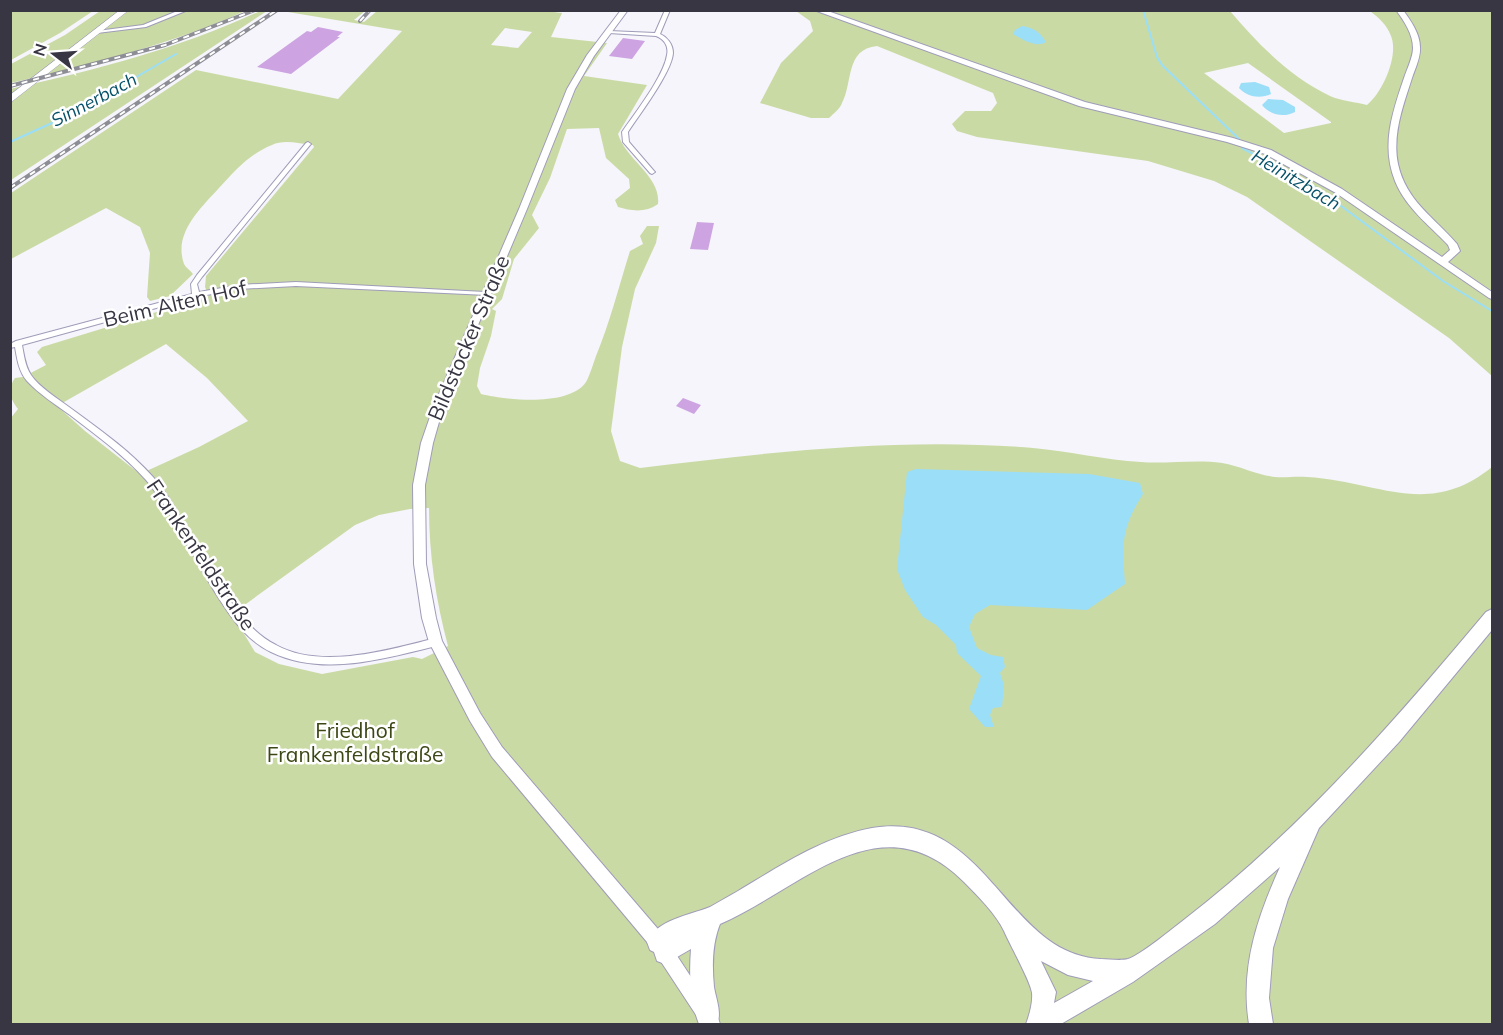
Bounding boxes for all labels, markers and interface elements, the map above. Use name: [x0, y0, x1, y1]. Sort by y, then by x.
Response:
north arrow: [24, 24, 84, 84]
text: N: [28, 41, 51, 58]
water label: Sinnerbach: [47, 67, 141, 132]
water label: Heinitzbach: [1248, 144, 1345, 215]
street label: Bildstocker Straße: [422, 251, 515, 424]
street label: Beim Alten Hof: [100, 274, 250, 332]
street label: Frankenfeldstraße: [142, 474, 262, 635]
park label: Friedhof Frankenfeldstraße: [267, 717, 443, 767]

